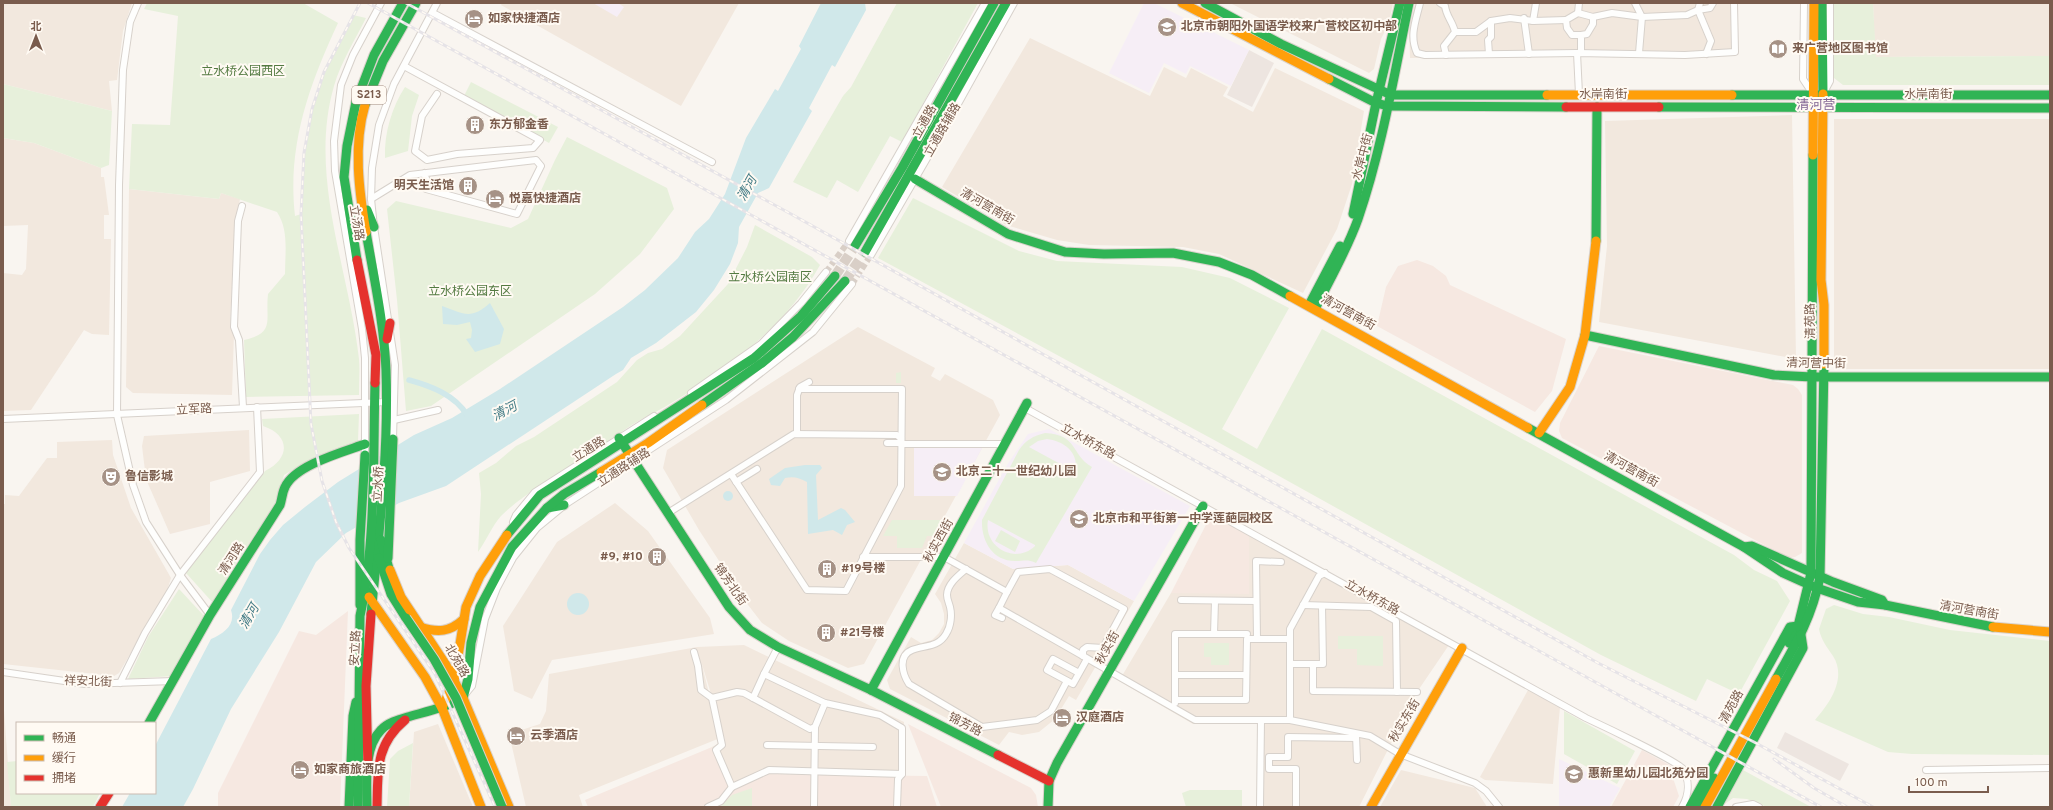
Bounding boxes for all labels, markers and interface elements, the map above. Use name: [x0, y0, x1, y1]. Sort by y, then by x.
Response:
hotel icon: 如家快捷酒店: [463, 8, 485, 30]
place label: 如家快捷酒店: [488, 11, 560, 27]
north arrow: [16, 16, 56, 56]
school or university icon: 北京市朝阳外国语学校来广营校区初中部: [1156, 16, 1178, 38]
place label: 北京市朝阳外国语学校来广营校区初中部: [1181, 19, 1397, 35]
text: 北: [31, 20, 42, 34]
library icon: 来广营地区图书馆: [1767, 38, 1789, 60]
place label: 来广营地区图书馆: [1792, 41, 1888, 57]
park label: 立水桥公园西区: [201, 64, 285, 80]
road number: S213: [352, 86, 386, 104]
street label: 水岸南街: [1579, 87, 1627, 103]
street label: 水岸南街: [1904, 87, 1952, 103]
district label: 清河营: [1796, 98, 1836, 114]
street label: 立通路辅路: [921, 100, 965, 160]
street label: 立通路: [909, 102, 941, 142]
building icon: 东方郁金香: [464, 114, 486, 136]
place label: 东方郁金香: [489, 117, 549, 133]
street label: 水岸中街: [1349, 132, 1377, 182]
water label: 清河: [735, 171, 763, 204]
building icon: 明天生活馆: [457, 175, 479, 197]
place label: 明天生活馆: [394, 178, 454, 194]
street label: 清河营南街: [957, 185, 1017, 229]
hotel icon: 悦嘉快捷酒店: [484, 188, 506, 210]
place label: 悦嘉快捷酒店: [509, 191, 581, 207]
street label: 立汤路: [345, 204, 367, 242]
park label: 立水桥公园南区: [728, 270, 812, 286]
park label: 立水桥公园东区: [428, 284, 512, 300]
street label: 清河营南街: [1318, 291, 1378, 335]
street label: 清苑路: [1803, 303, 1819, 339]
street label: 清河营中街: [1786, 355, 1846, 373]
water label: 清河: [490, 397, 523, 425]
street label: 立军路: [176, 401, 212, 419]
street label: 立水桥东路: [1058, 420, 1118, 464]
street label: 立通路: [569, 434, 609, 466]
street label: 立通路辅路: [594, 445, 654, 491]
street label: 清河营南街: [1601, 448, 1661, 492]
school or university icon: 北京二十一世纪幼儿园: [931, 461, 953, 483]
place label: 北京二十一世纪幼儿园: [956, 464, 1076, 480]
theatre icon: 鲁信影城: [100, 466, 122, 488]
street label: 立水桥: [370, 466, 388, 502]
place label: 鲁信影城: [125, 469, 173, 485]
school or university icon: 北京市和平街第一中学莲葩园校区: [1068, 508, 1090, 530]
place label: 北京市和平街第一中学莲葩园校区: [1093, 511, 1273, 527]
street label: 秋实西街: [920, 516, 958, 566]
street label: 清河路: [215, 540, 249, 578]
building icon: #9, #10: [646, 546, 668, 568]
place label: #9, #10: [600, 549, 643, 565]
building icon: #19号楼: [816, 558, 838, 580]
street label: 锦芳北街: [710, 561, 750, 609]
place label: #19号楼: [841, 561, 886, 577]
street label: 立水桥东路: [1342, 576, 1402, 620]
street label: 清河营南街: [1938, 598, 2000, 624]
water label: 清河: [237, 599, 265, 632]
building icon: #21号楼: [815, 622, 837, 644]
place label: #21号楼: [840, 625, 885, 641]
street label: 秋实街: [1092, 628, 1124, 668]
street label: 安立路: [347, 630, 365, 666]
street label: 北苑路: [440, 641, 472, 681]
street label: 祥安北街: [64, 673, 112, 691]
street label: 清苑路: [1716, 687, 1748, 727]
street label: 秋实东街: [1386, 696, 1424, 746]
hotel icon: 汉庭酒店: [1051, 707, 1073, 729]
street label: 锦芳路: [945, 710, 985, 740]
place label: 汉庭酒店: [1076, 710, 1124, 726]
legend: [16, 722, 156, 794]
hotel icon: 云季酒店: [505, 725, 527, 747]
place label: 云季酒店: [530, 728, 578, 744]
text: 畅通: [52, 731, 76, 747]
text: 缓行: [52, 751, 76, 767]
hotel icon: 如家商旅酒店: [289, 759, 311, 781]
place label: 如家商旅酒店: [314, 762, 386, 778]
school or university icon: 惠新里幼儿园北苑分园: [1563, 763, 1585, 785]
place label: 惠新里幼儿园北苑分园: [1588, 766, 1708, 782]
scale bar: [1909, 768, 1988, 794]
text: 拥堵: [52, 771, 76, 787]
text: 100 m: [1915, 775, 1948, 791]

